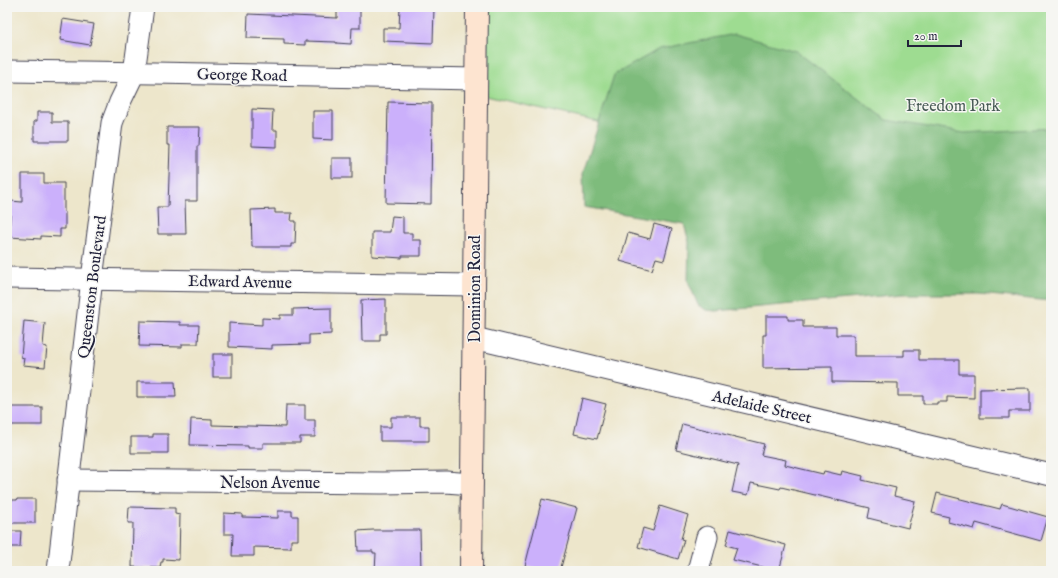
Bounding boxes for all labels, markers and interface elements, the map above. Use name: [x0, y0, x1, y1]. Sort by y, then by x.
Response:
scale bar: [908, 22, 961, 48]
text: 20 m: [914, 29, 937, 44]
street label: George Road: [197, 65, 288, 87]
park label: Freedom Park: [906, 97, 1000, 117]
street label: Queenston Boulevard: [74, 214, 112, 360]
street label: Dominion Road: [466, 235, 486, 343]
street label: Edward Avenue: [188, 272, 292, 294]
street label: Adelaide Street: [709, 387, 814, 429]
street label: Nelson Avenue: [220, 474, 320, 494]

